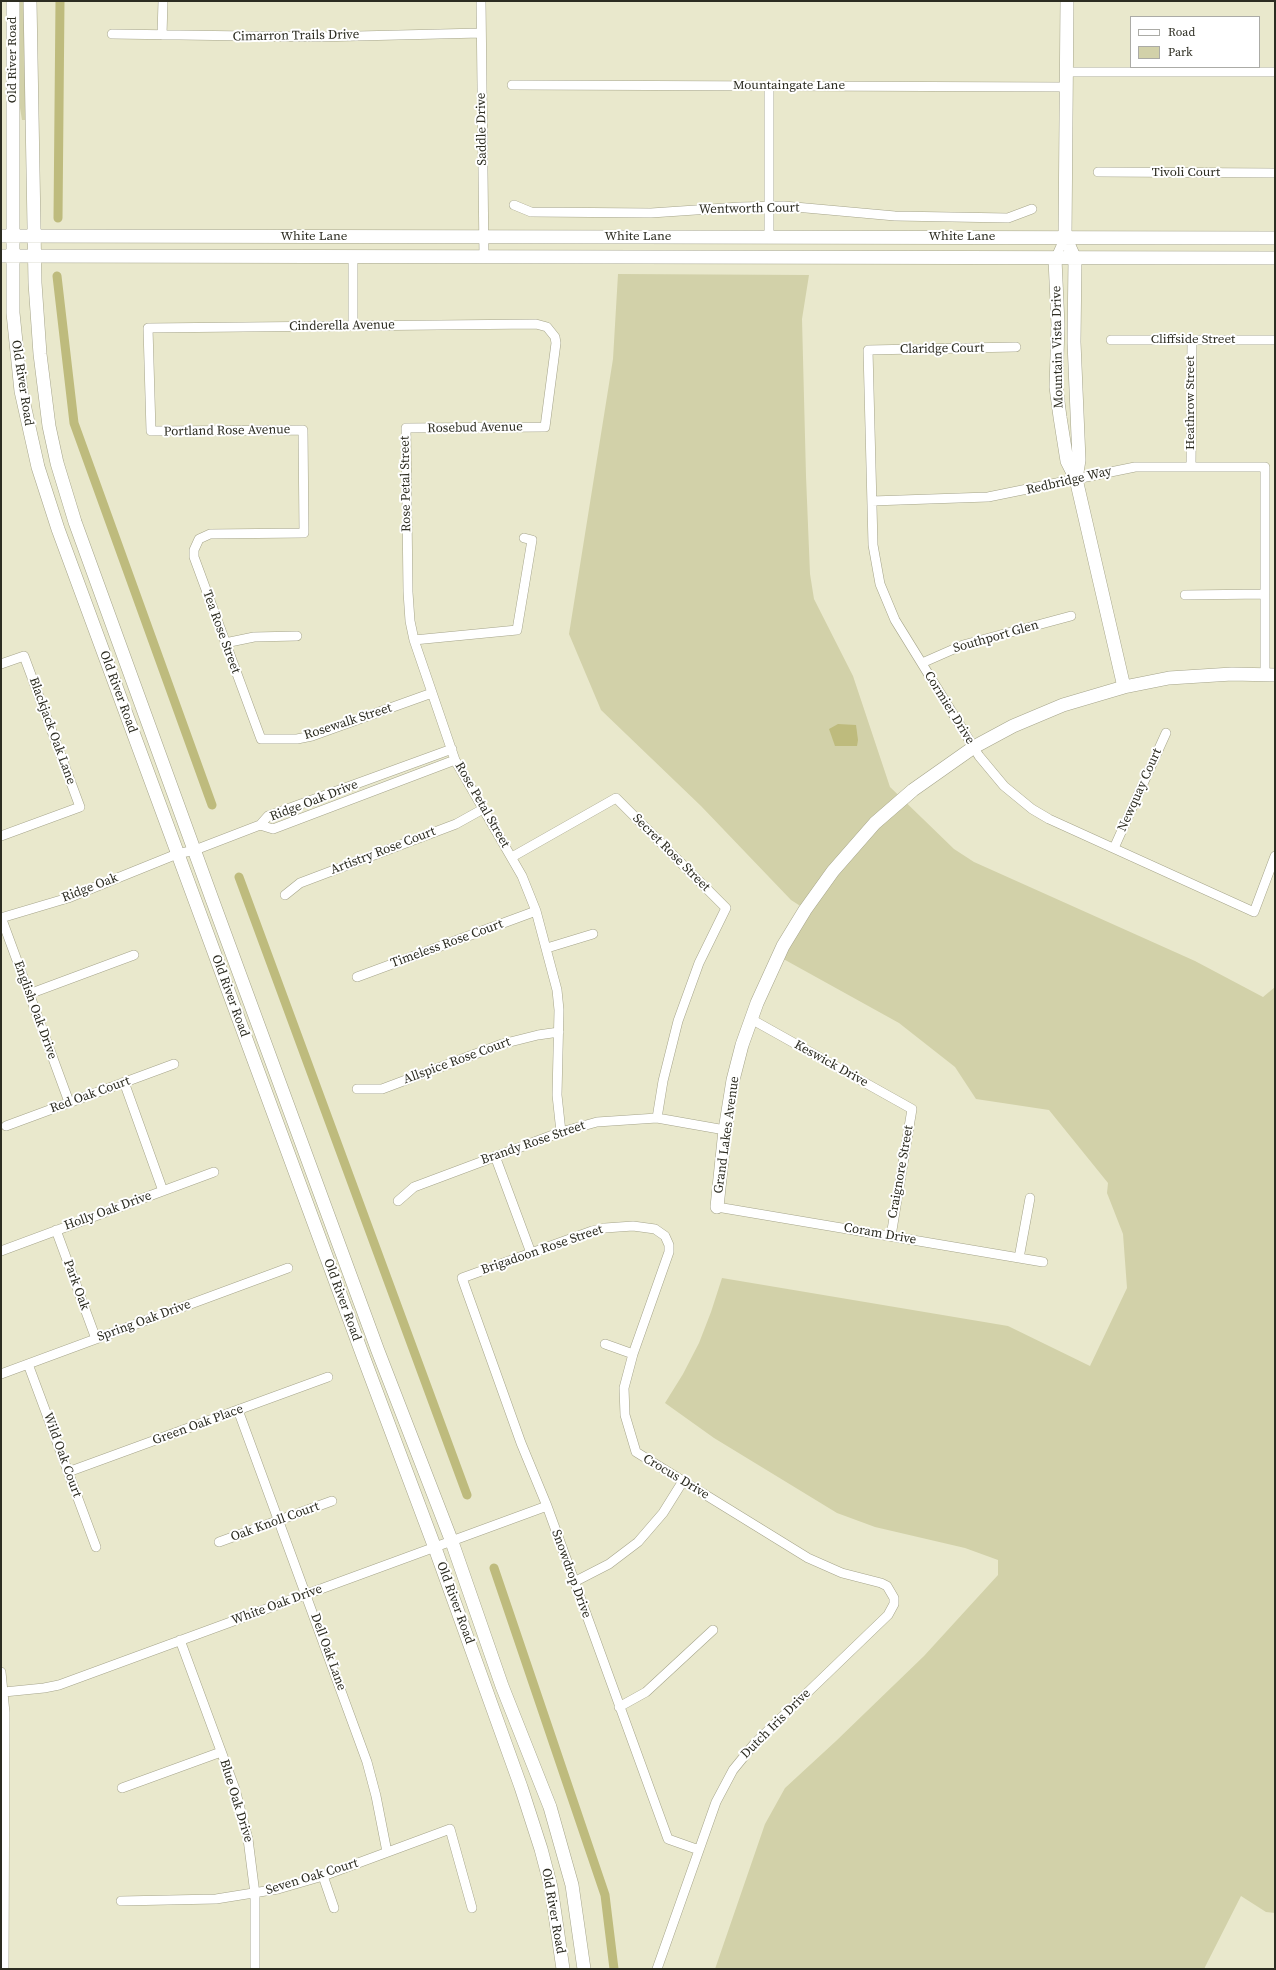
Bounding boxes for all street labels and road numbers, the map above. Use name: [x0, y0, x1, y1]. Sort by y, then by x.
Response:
street label: Old River Road: [5, 17, 21, 103]
street label: Cimarron Trails Drive: [233, 27, 359, 45]
street label: Mountaingate Lane: [733, 78, 845, 94]
street label: Saddle Drive: [474, 92, 490, 166]
street label: Tivoli Court: [1152, 165, 1220, 181]
street label: Wentworth Court: [698, 200, 800, 218]
street label: White Lane: [281, 229, 347, 245]
street label: White Lane: [605, 229, 671, 245]
street label: White Lane: [929, 229, 995, 245]
street label: Mountain Vista Drive: [1049, 286, 1067, 408]
street label: Cinderella Avenue: [289, 317, 395, 335]
street label: Cliffside Street: [1151, 332, 1235, 348]
street label: Old River Road: [8, 339, 36, 427]
street label: Claridge Court: [900, 340, 984, 358]
street label: Heathrow Street: [1183, 356, 1199, 450]
street label: Rosebud Avenue: [427, 419, 523, 437]
street label: Portland Rose Avenue: [164, 422, 290, 440]
street label: Rose Petal Street: [397, 436, 415, 532]
street label: Redbridge Way: [1025, 464, 1113, 498]
street label: Tea Rose Street: [199, 588, 243, 676]
street label: Southport Glen: [952, 617, 1040, 657]
street label: Old River Road: [96, 649, 140, 735]
street label: Cormier Drive: [920, 669, 978, 747]
street label: Blackjack Oak Lane: [25, 675, 79, 787]
street label: Rosewalk Street: [302, 700, 394, 744]
street label: Newquay Court: [1115, 746, 1165, 834]
street label: Rose Petal Street: [451, 759, 513, 851]
street label: Ridge Oak Drive: [268, 777, 360, 825]
street label: Secret Rose Street: [629, 811, 713, 895]
street label: Artistry Rose Court: [328, 824, 438, 878]
street label: Ridge Oak: [60, 870, 120, 906]
street label: Timeless Rose Court: [389, 916, 505, 972]
street label: Old River Road: [208, 953, 252, 1039]
street label: English Oak Drive: [10, 959, 60, 1061]
street label: Allspice Rose Court: [401, 1034, 513, 1088]
street label: Keswick Drive: [791, 1037, 871, 1091]
street label: Red Oak Court: [48, 1073, 132, 1117]
street label: Grand Lakes Avenue: [711, 1075, 743, 1195]
street label: Brandy Rose Street: [479, 1118, 587, 1168]
street label: Craignore Street: [885, 1124, 917, 1220]
street label: Holly Oak Drive: [62, 1188, 154, 1234]
street label: Coram Drive: [843, 1220, 917, 1248]
street label: Brigadoon Rose Street: [479, 1222, 605, 1278]
street label: Old River Road: [320, 1257, 364, 1343]
street label: Park Oak: [60, 1258, 92, 1312]
street label: Spring Oak Drive: [95, 1297, 193, 1345]
street label: Green Oak Place: [151, 1401, 245, 1449]
street label: Wild Oak Court: [39, 1410, 85, 1500]
street label: Crocus Drive: [640, 1451, 712, 1503]
street label: Oak Knoll Court: [229, 1499, 321, 1545]
street label: Snowdrop Drive: [548, 1528, 594, 1620]
street label: Old River Road: [433, 1560, 477, 1646]
street label: White Oak Drive: [230, 1581, 324, 1629]
street label: Dell Oak Lane: [307, 1611, 349, 1693]
street label: Dutch Iris Drive: [738, 1686, 814, 1762]
street label: Blue Oak Drive: [216, 1758, 256, 1844]
street label: Seven Oak Court: [264, 1856, 360, 1898]
street label: Old River Road: [538, 1867, 568, 1955]

